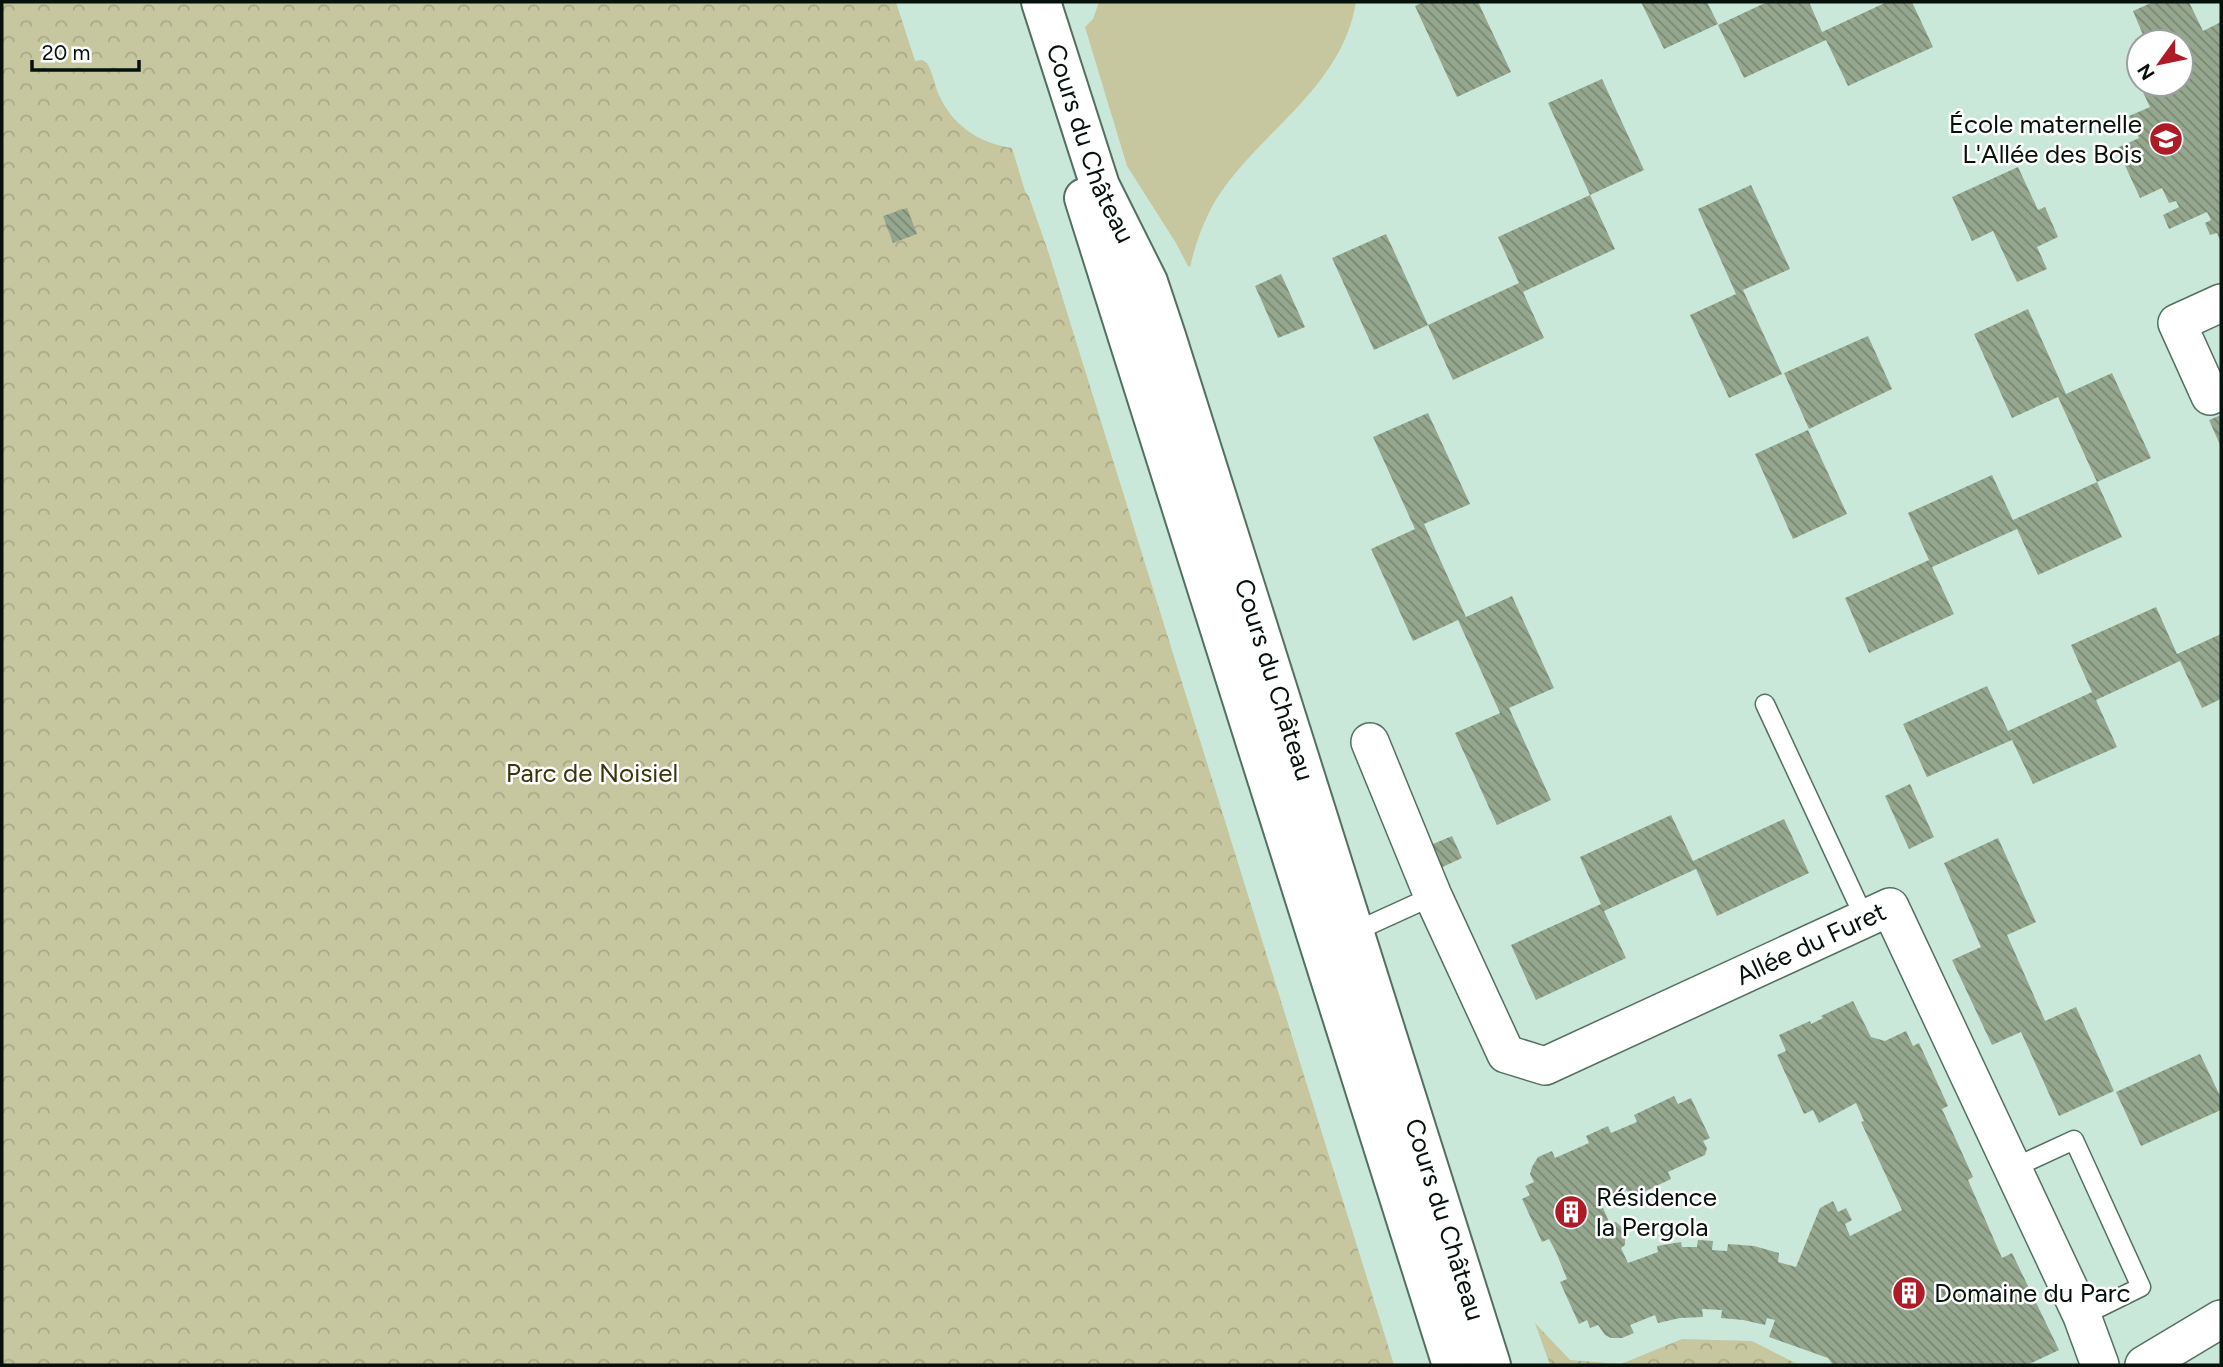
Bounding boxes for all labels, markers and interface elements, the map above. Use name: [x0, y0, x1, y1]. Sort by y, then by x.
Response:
scale bar: [32, 28, 138, 72]
north arrow: [2125, 28, 2195, 98]
text: 20 m: [42, 40, 90, 65]
street label: Cours du Château: [1039, 40, 1142, 248]
text: N: [2133, 60, 2160, 84]
place label: École maternelle L'Allée des Bois: [1949, 108, 2142, 170]
school or university icon: École maternelle L'Allée des Bois: [2147, 120, 2185, 158]
street label: Cours du Château: [1228, 575, 1321, 785]
park label: Parc de Noisiel: [506, 757, 678, 789]
street label: Allée du Furet: [1731, 895, 1891, 992]
street label: Cours du Château: [1398, 1114, 1492, 1325]
place label: Résidence la Pergola: [1596, 1181, 1717, 1243]
building icon: Résidence la Pergola: [1552, 1193, 1590, 1231]
building icon: Domaine du Parc: [1890, 1274, 1928, 1312]
place label: Domaine du Parc: [1934, 1277, 2131, 1309]

